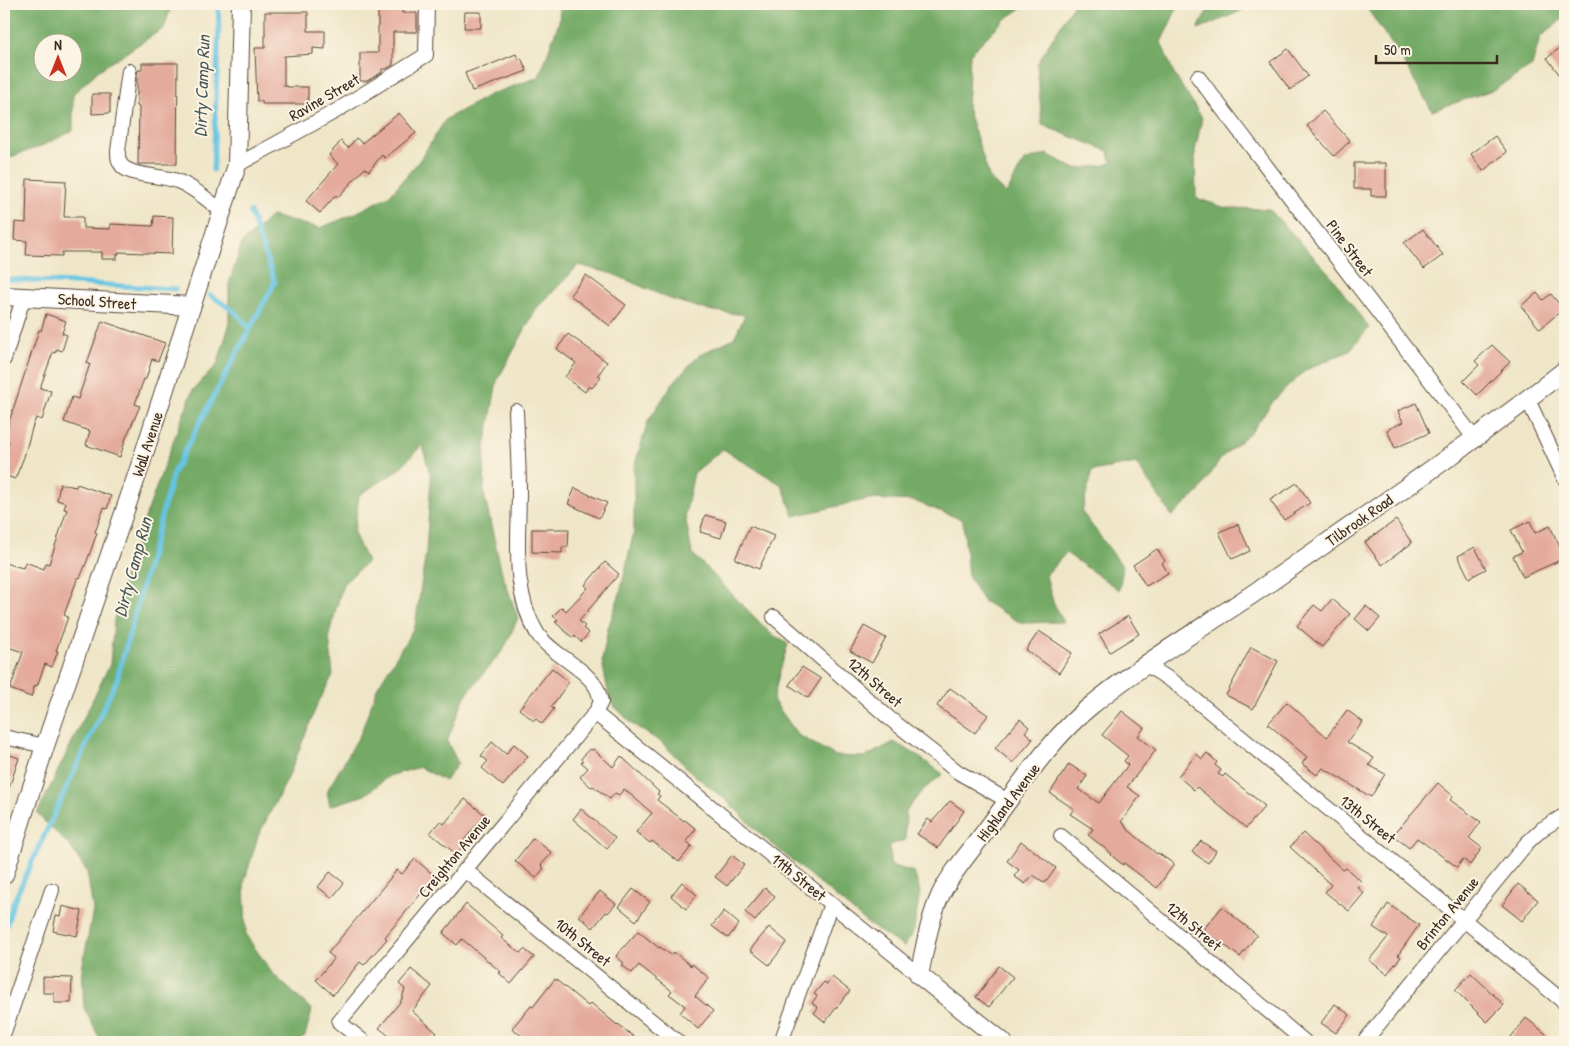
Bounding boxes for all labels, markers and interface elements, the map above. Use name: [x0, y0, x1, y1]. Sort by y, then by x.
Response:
north arrow: [32, 32, 82, 82]
scale bar: [1376, 32, 1498, 64]
water label: Dirty Camp Run: [187, 33, 216, 137]
text: N: [54, 35, 62, 54]
text: 50 m: [1384, 39, 1411, 60]
street label: Ravine Street: [285, 68, 364, 126]
street label: Pine Street: [1321, 215, 1379, 281]
street label: School Street: [57, 287, 137, 315]
street label: Wall Avenue: [126, 408, 168, 479]
street label: Tilbrook Road: [1321, 489, 1397, 551]
water label: Dirty Camp Run: [107, 513, 158, 619]
street label: 12th Street: [843, 652, 908, 712]
street label: Highland Avenue: [971, 758, 1045, 846]
street label: 13th Street: [1335, 790, 1401, 849]
street label: Creighton Avenue: [413, 809, 496, 902]
street label: 11th Street: [767, 848, 831, 906]
street label: Brinton Avenue: [1411, 871, 1484, 954]
street label: 12th Street: [1161, 896, 1227, 956]
street label: 10th Street: [550, 913, 616, 972]

